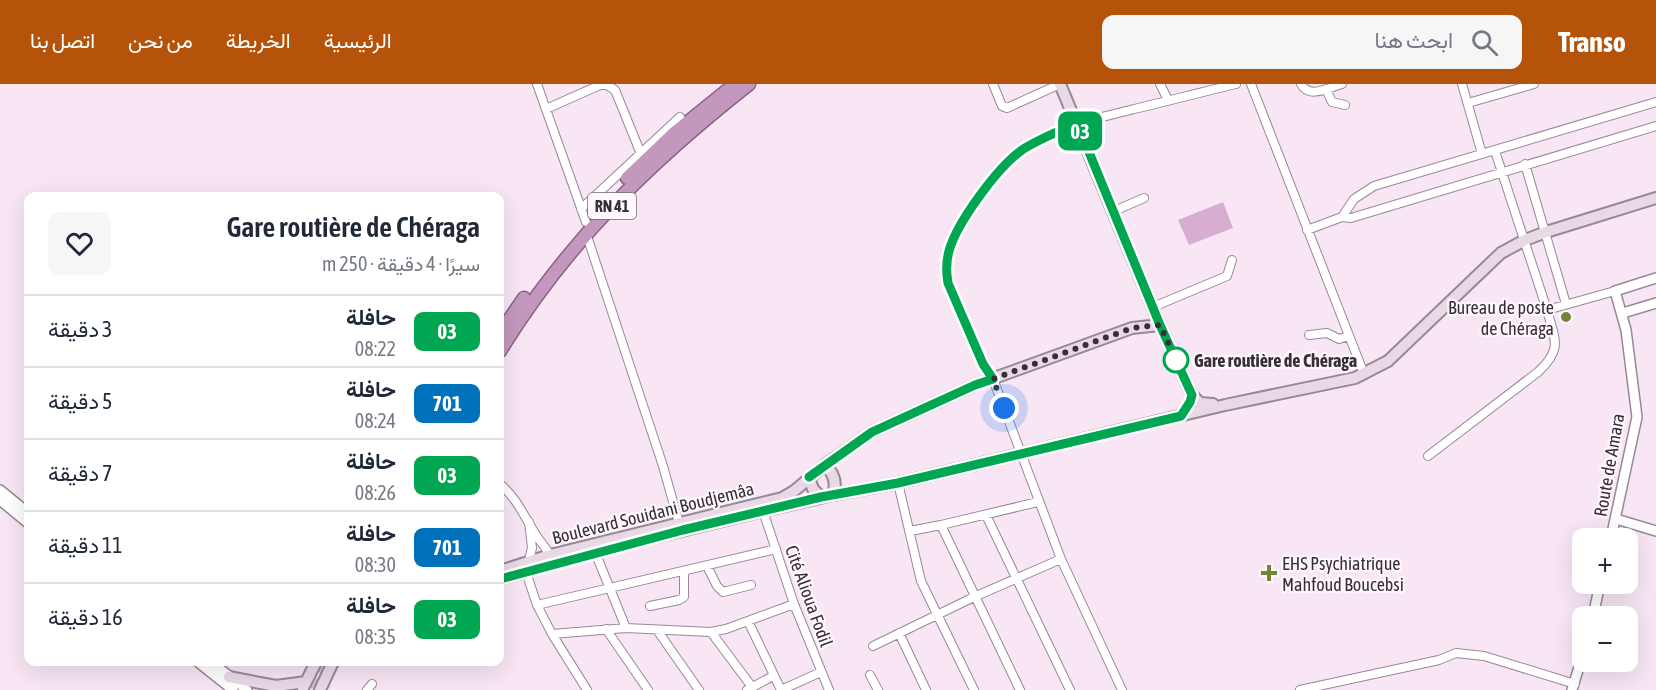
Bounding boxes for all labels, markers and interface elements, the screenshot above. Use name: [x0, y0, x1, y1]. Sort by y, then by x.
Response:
search box: [1102, 15, 1522, 69]
icon: search: [1468, 26, 1501, 59]
text: Transo: [1558, 26, 1626, 58]
text: ابحث هنا: [1375, 27, 1453, 53]
text: اتصل بنا: [30, 28, 95, 52]
text: من نحن: [128, 28, 193, 52]
text: الخريطة: [226, 28, 291, 52]
text: الرئيسية: [324, 28, 392, 52]
line badge: 03: [1053, 112, 1107, 150]
text: 03: [1070, 119, 1090, 143]
road number: RN 41: [588, 193, 636, 219]
text: Gare routière de Chéraga: [226, 211, 480, 243]
button: heart: [48, 212, 111, 275]
text: سيرًا · 4 دقيقة · 250 m: [322, 252, 480, 275]
place label: Bureau de poste de Chéraga: [1448, 297, 1554, 339]
text: حافلة: [346, 304, 396, 330]
marker: Bureau de poste de Chéraga: [1559, 310, 1573, 324]
text: 3 دقيقة: [48, 316, 112, 342]
text: 03: [437, 319, 457, 343]
text: 08:22: [355, 337, 396, 360]
marker: Gare routière de Chéraga: [1163, 347, 1189, 373]
place label: Gare routière de Chéraga: [1194, 350, 1357, 371]
text: حافلة: [346, 376, 396, 402]
text: 5 دقيقة: [48, 388, 112, 414]
text: 701: [432, 391, 462, 415]
your location: [989, 393, 1019, 423]
text: 08:24: [355, 409, 396, 432]
street label: Route de Amara: [1590, 412, 1628, 518]
text: حافلة: [346, 448, 396, 474]
text: 7 دقيقة: [48, 460, 112, 486]
text: 03: [437, 463, 457, 487]
street label: Boulevard Souidani Boudjemâa: [550, 478, 756, 548]
text: 08:26: [355, 481, 396, 504]
text: حافلة: [346, 520, 396, 546]
map controls: [1572, 528, 1638, 672]
button: +: [1572, 528, 1638, 594]
text: 11 دقيقة: [48, 532, 123, 558]
text: 701: [432, 535, 462, 559]
street label: Cité Alioua Fodil: [781, 542, 837, 650]
text: 08:30: [355, 553, 396, 576]
place label: EHS Psychiatrique Mahfoud Boucebsi: [1282, 553, 1404, 595]
marker: EHS Psychiatrique Mahfoud Boucebsi: [1260, 564, 1278, 582]
text: حافلة: [346, 592, 396, 618]
text: 16 دقيقة: [48, 604, 123, 630]
button: −: [1572, 606, 1638, 672]
text: 03: [437, 607, 457, 631]
text: 08:35: [355, 625, 396, 648]

